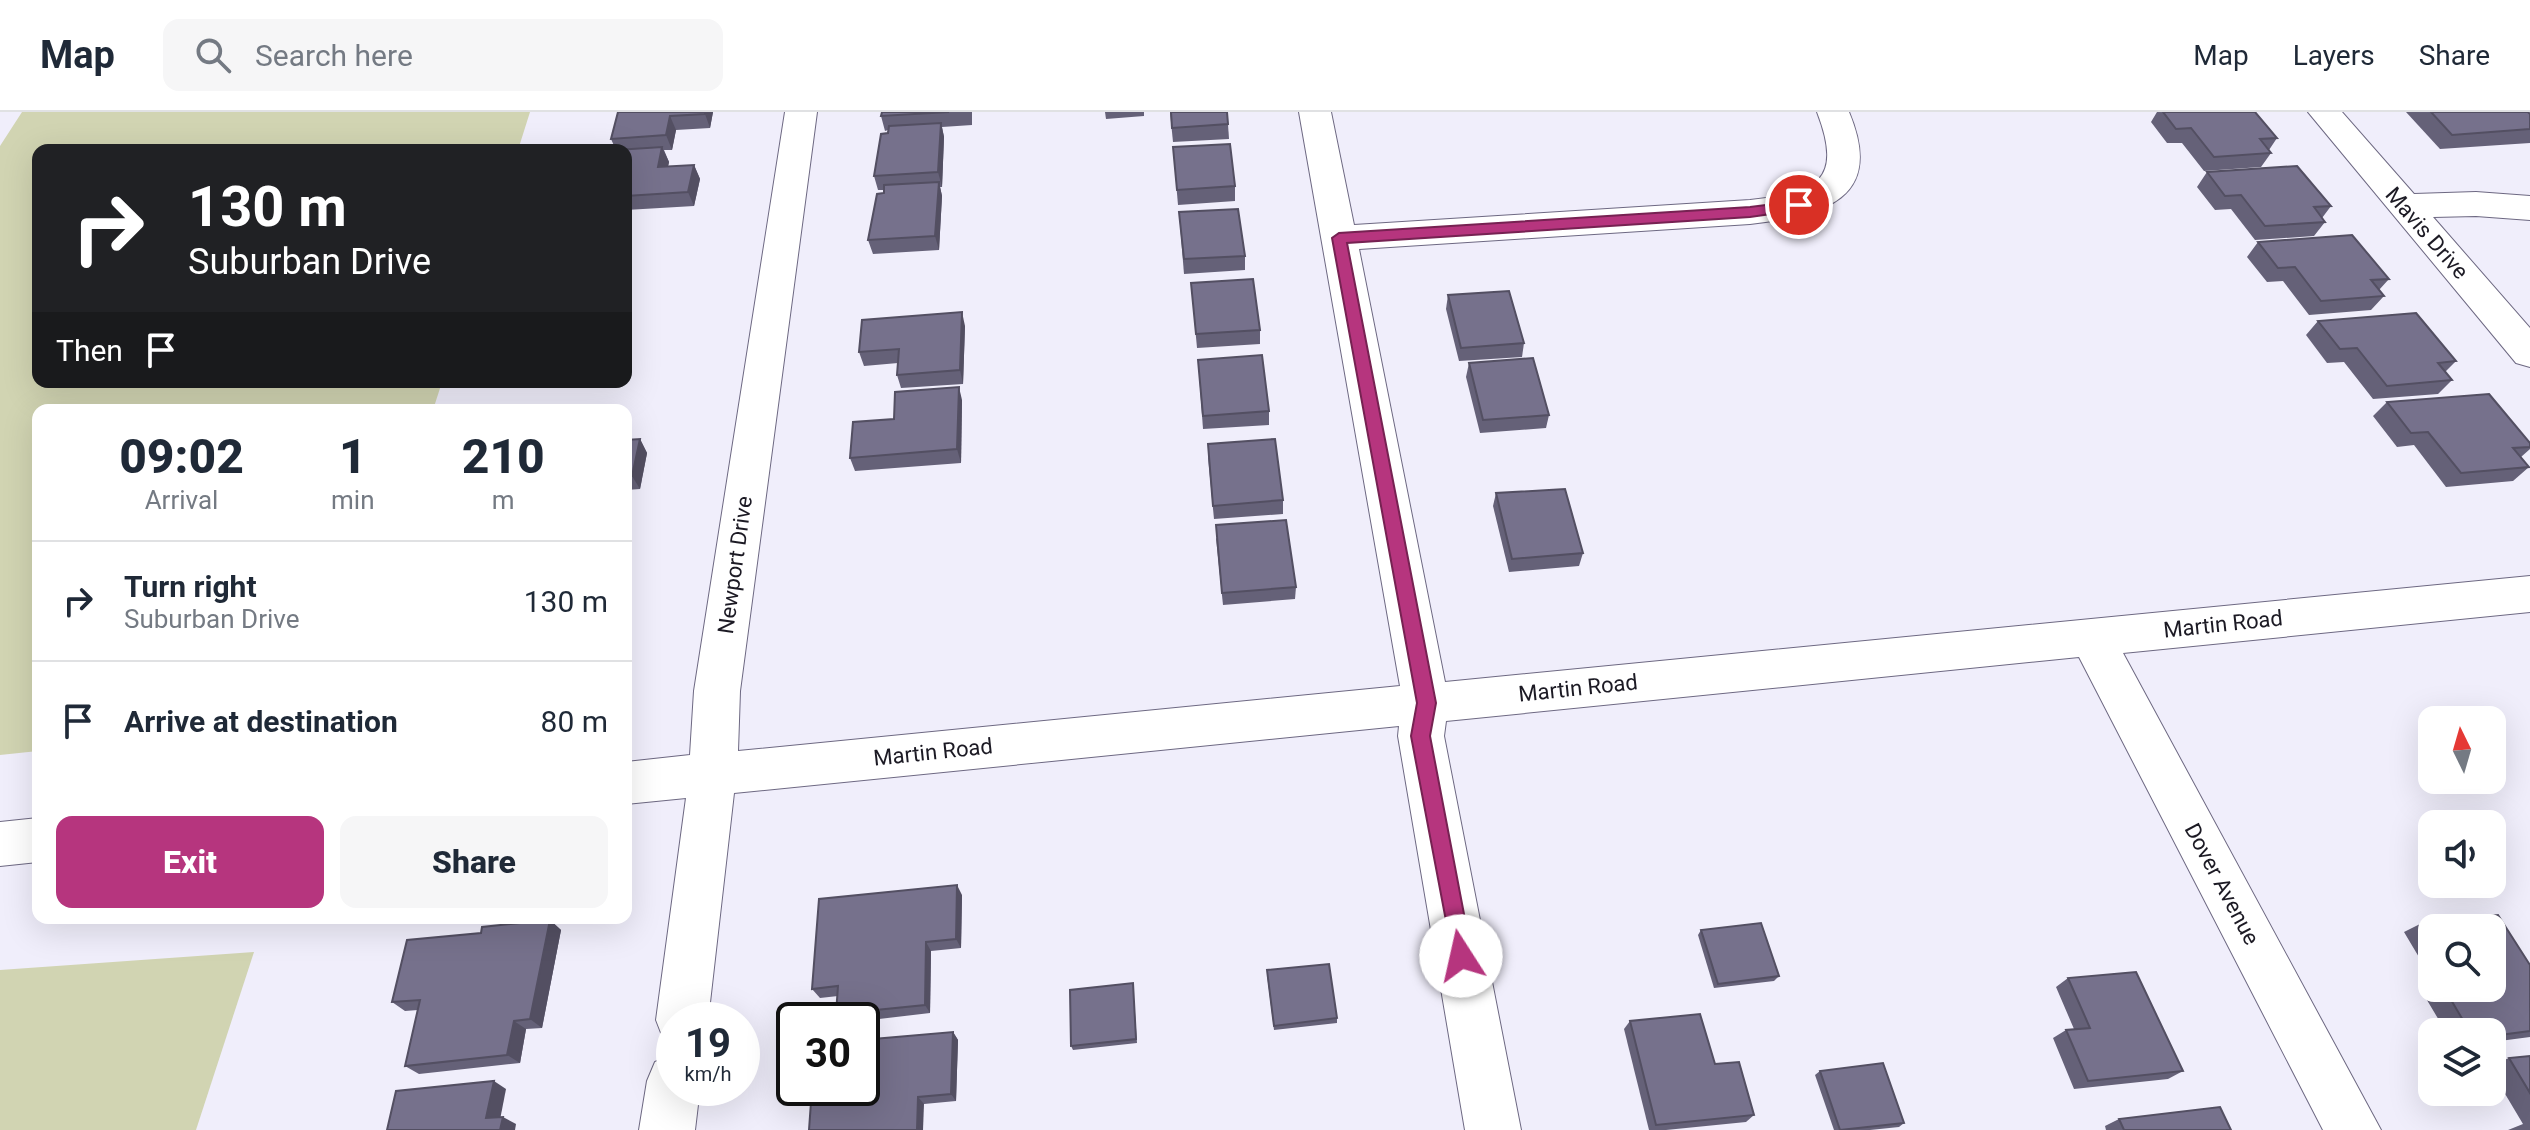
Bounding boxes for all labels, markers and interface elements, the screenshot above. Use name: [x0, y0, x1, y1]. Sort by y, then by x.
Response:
search box: [163, 19, 723, 91]
text: Map: [40, 33, 115, 77]
icon: search: [191, 33, 235, 77]
text: Search here: [255, 38, 413, 73]
text: Map: [2193, 39, 2249, 72]
text: Layers: [2293, 39, 2375, 72]
text: Share: [2419, 39, 2490, 72]
pin: [1765, 171, 1833, 239]
text: 130 m: [188, 174, 347, 240]
icon: right: [56, 176, 160, 280]
street label: Mavis Drive: [2380, 182, 2474, 284]
icon: arrive: [1777, 183, 1821, 227]
text: Suburban Drive: [188, 241, 431, 283]
icon: arrive: [139, 328, 183, 372]
text: Then: [56, 333, 123, 368]
text: 09:02: [119, 428, 244, 485]
text: 1: [339, 428, 367, 485]
text: 210: [462, 428, 545, 485]
text: Arrival: [145, 485, 218, 515]
text: min: [331, 485, 375, 515]
text: m: [492, 485, 515, 515]
street label: Newport Drive: [713, 494, 757, 636]
text: Turn right: [124, 569, 257, 604]
icon: right: [56, 579, 100, 623]
text: 130 m: [524, 584, 608, 619]
text: Suburban Drive: [124, 604, 299, 634]
street label: Martin Road: [2162, 605, 2284, 643]
street label: Martin Road: [1517, 669, 1639, 707]
icon: arrive: [56, 699, 100, 743]
text: Arrive at destination: [124, 704, 398, 739]
text: 80 m: [541, 704, 608, 739]
north arrow: [2418, 706, 2506, 794]
map controls: [2418, 706, 2506, 1106]
street label: Martin Road: [872, 733, 994, 771]
button: sound: [2418, 810, 2506, 898]
button: Exit: [56, 816, 324, 908]
button: Share: [340, 816, 608, 908]
street label: Dover Avenue: [2180, 819, 2264, 949]
position arrow: [1419, 914, 1503, 998]
button: search: [2418, 914, 2506, 1002]
speed limit sign: 30: [776, 1002, 880, 1106]
button: layers: [2418, 1018, 2506, 1106]
text: 19: [685, 1020, 731, 1067]
text: km/h: [685, 1062, 731, 1086]

